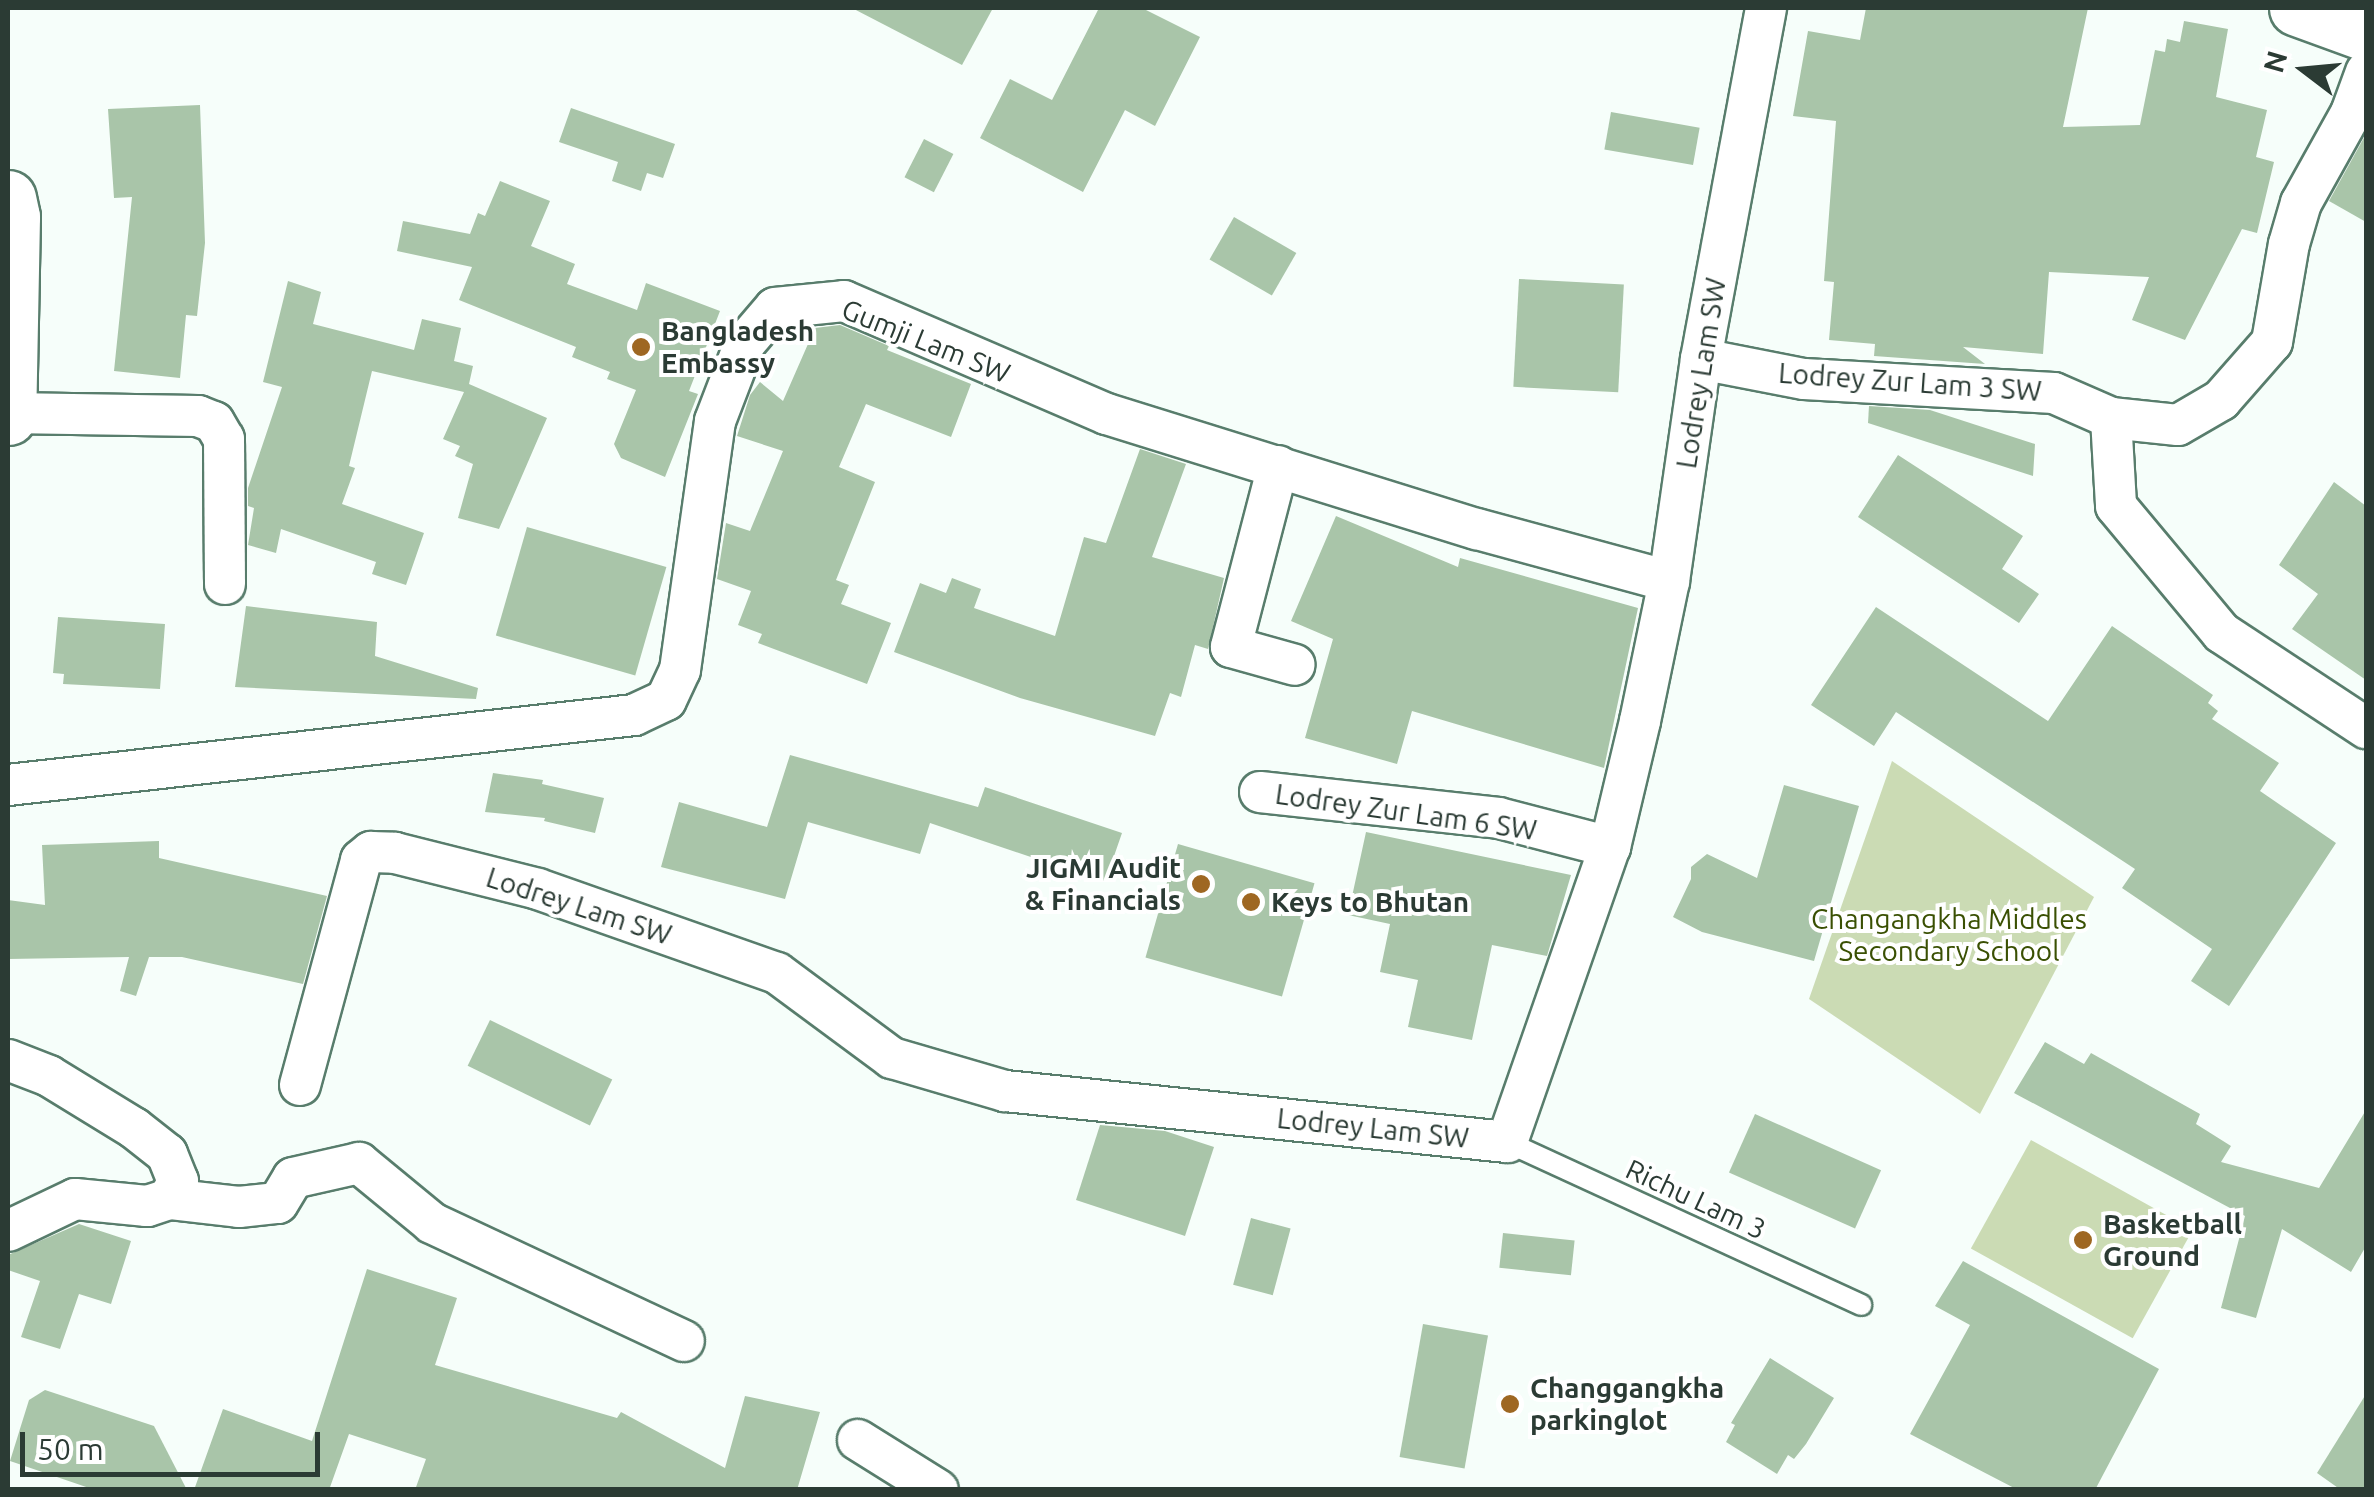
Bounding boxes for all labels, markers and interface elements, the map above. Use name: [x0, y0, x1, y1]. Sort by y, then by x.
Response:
north arrow: [2254, 20, 2354, 120]
text: N: [2257, 47, 2292, 76]
street label: Lodrey Lam SW: [1669, 275, 1733, 471]
street label: Gumji Lam SW: [837, 292, 1015, 390]
place label: Bangladesh Embassy: [661, 314, 814, 380]
marker: Bangladesh Embassy: [630, 336, 652, 358]
street label: Lodrey Zur Lam 3 SW: [1777, 356, 2043, 408]
street label: Lodrey Zur Lam 6 SW: [1273, 777, 1539, 847]
place label: JIGMI Audit & Financials: [1025, 851, 1181, 917]
street label: Lodrey Lam SW: [482, 860, 676, 952]
marker: JIGMI Audit & Financials: [1190, 873, 1212, 895]
place label: Keys to Bhutan: [1271, 885, 1469, 919]
marker: Keys to Bhutan: [1240, 891, 1262, 913]
park label: Changangkha Middles Secondary School: [1811, 902, 2087, 968]
street label: Lodrey Lam SW: [1275, 1101, 1471, 1155]
street label: Richu Lam 3: [1621, 1152, 1771, 1246]
place label: Basketball Ground: [2103, 1207, 2242, 1273]
marker: Basketball Ground: [2072, 1229, 2094, 1251]
place label: Changgangkha parkinglot: [1530, 1371, 1724, 1437]
marker: Changgangkha parkinglot: [1499, 1393, 1521, 1415]
scale bar: [25, 1412, 325, 1474]
text: 50 m: [37, 1432, 104, 1466]

